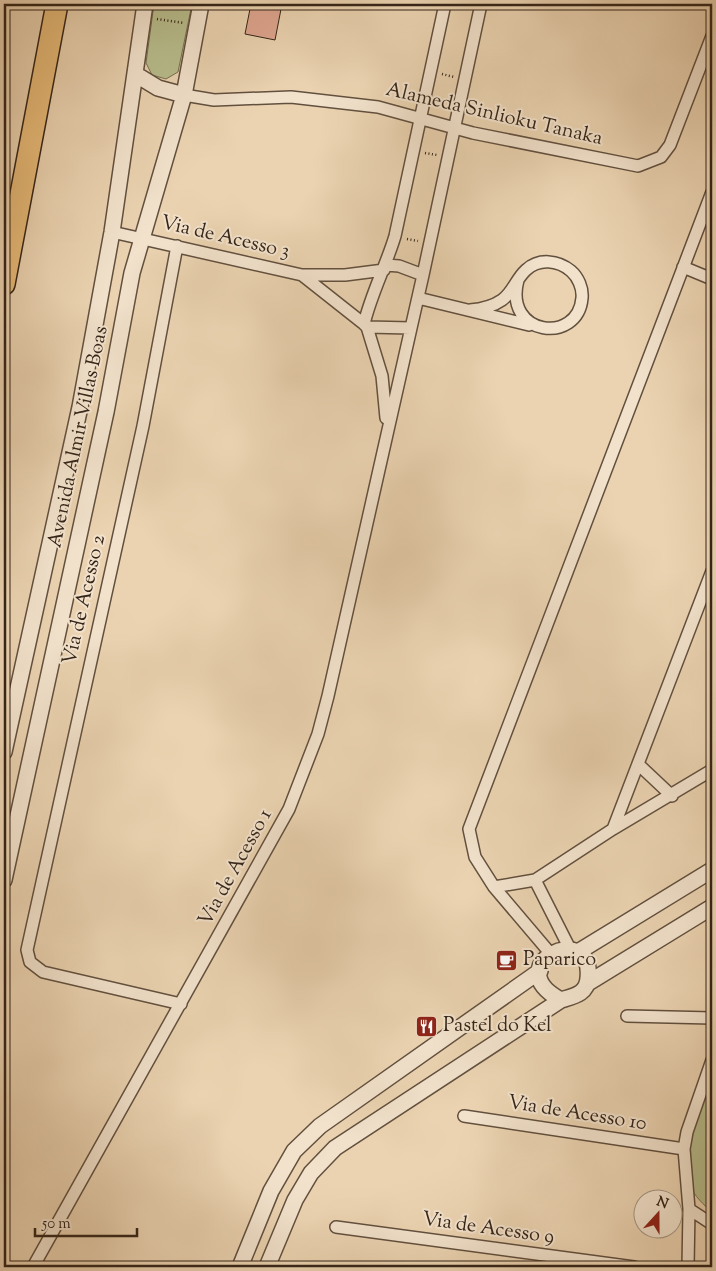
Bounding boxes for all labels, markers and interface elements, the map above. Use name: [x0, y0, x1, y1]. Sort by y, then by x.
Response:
street label: Alameda Sinlioku Tanaka: [383, 76, 605, 154]
street label: Via de Acesso 3: [158, 209, 292, 267]
street label: Avenida Almir Villas Boas: [41, 323, 117, 551]
street label: Via de Acesso 2: [56, 532, 114, 668]
street label: Via de Acesso 1: [192, 804, 280, 932]
place label: Paparico: [523, 946, 596, 975]
cafe icon: Paparico: [495, 948, 519, 972]
place label: Pastel do Kel: [443, 1012, 552, 1041]
restaurant icon: Pastel do Kel: [415, 1014, 439, 1038]
street label: Via de Acesso 10: [505, 1089, 649, 1139]
north arrow: [634, 1188, 684, 1238]
text: N: [653, 1192, 671, 1215]
street label: Via de Acesso 9: [420, 1205, 556, 1253]
scale bar: [35, 1206, 138, 1238]
text: 50 m: [41, 1214, 71, 1235]

